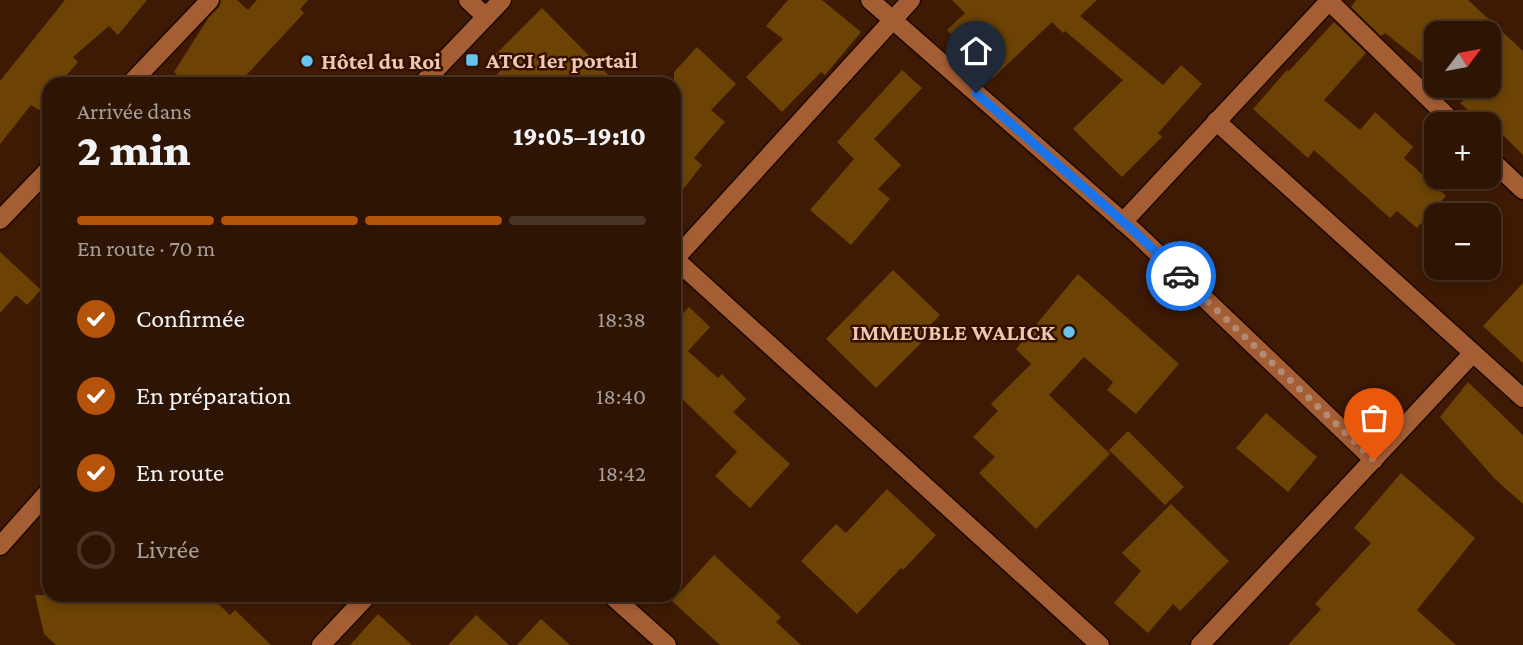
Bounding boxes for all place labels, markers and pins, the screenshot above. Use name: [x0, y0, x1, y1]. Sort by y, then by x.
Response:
pin: [946, 21, 1006, 93]
place label: ATCI 1er portail: [485, 47, 638, 73]
place label: Hôtel du Roi: [321, 48, 441, 74]
marker: ATCI 1er portail: [464, 52, 480, 68]
marker: Hôtel du Roi: [299, 53, 315, 69]
place label: IMMEUBLE WALICK: [852, 319, 1055, 345]
marker: IMMEUBLE WALICK: [1061, 324, 1077, 340]
pin: [1344, 388, 1404, 460]

